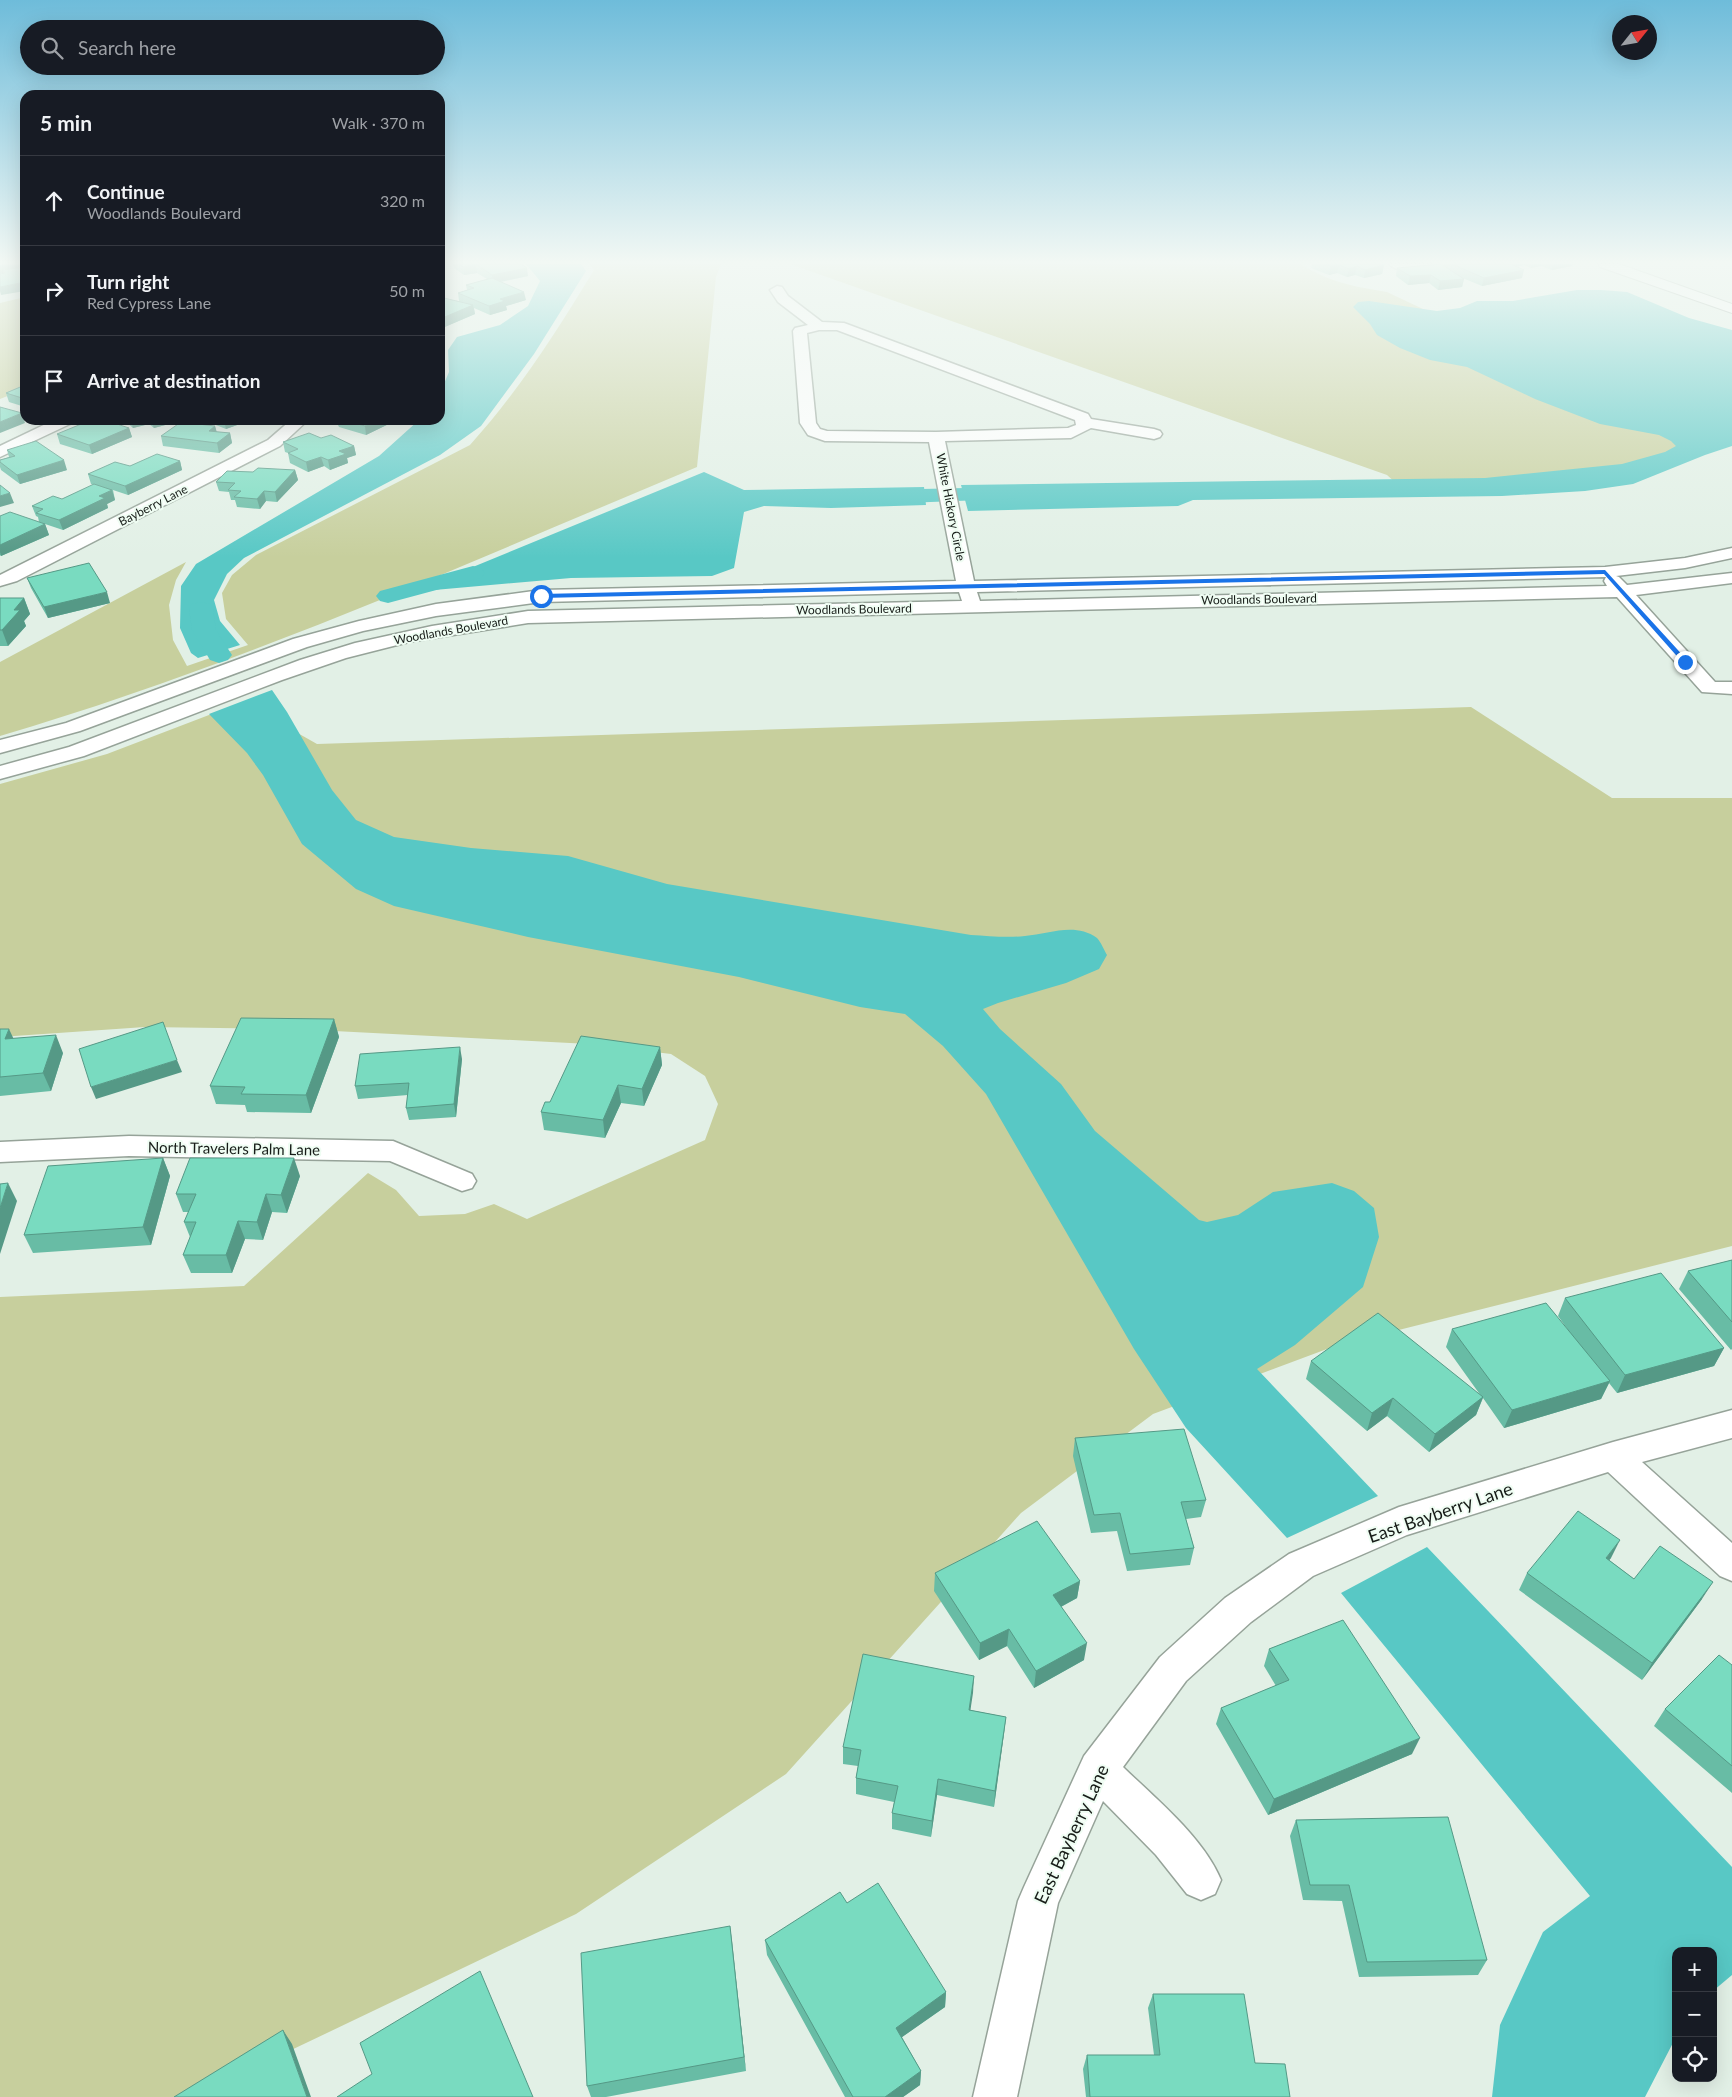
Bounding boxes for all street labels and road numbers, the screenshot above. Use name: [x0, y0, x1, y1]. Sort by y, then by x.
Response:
street label: White Hickory Circle: [933, 452, 969, 562]
street label: Bayberry Lane: [116, 481, 190, 529]
street label: Woodlands Boulevard: [1201, 590, 1317, 608]
street label: Woodlands Boulevard: [796, 600, 912, 618]
street label: Woodlands Boulevard: [393, 613, 509, 647]
street label: North Travelers Palm Lane: [148, 1137, 320, 1159]
street label: East Bayberry Lane: [1365, 1477, 1515, 1547]
street label: East Bayberry Lane: [1029, 1761, 1113, 1907]

